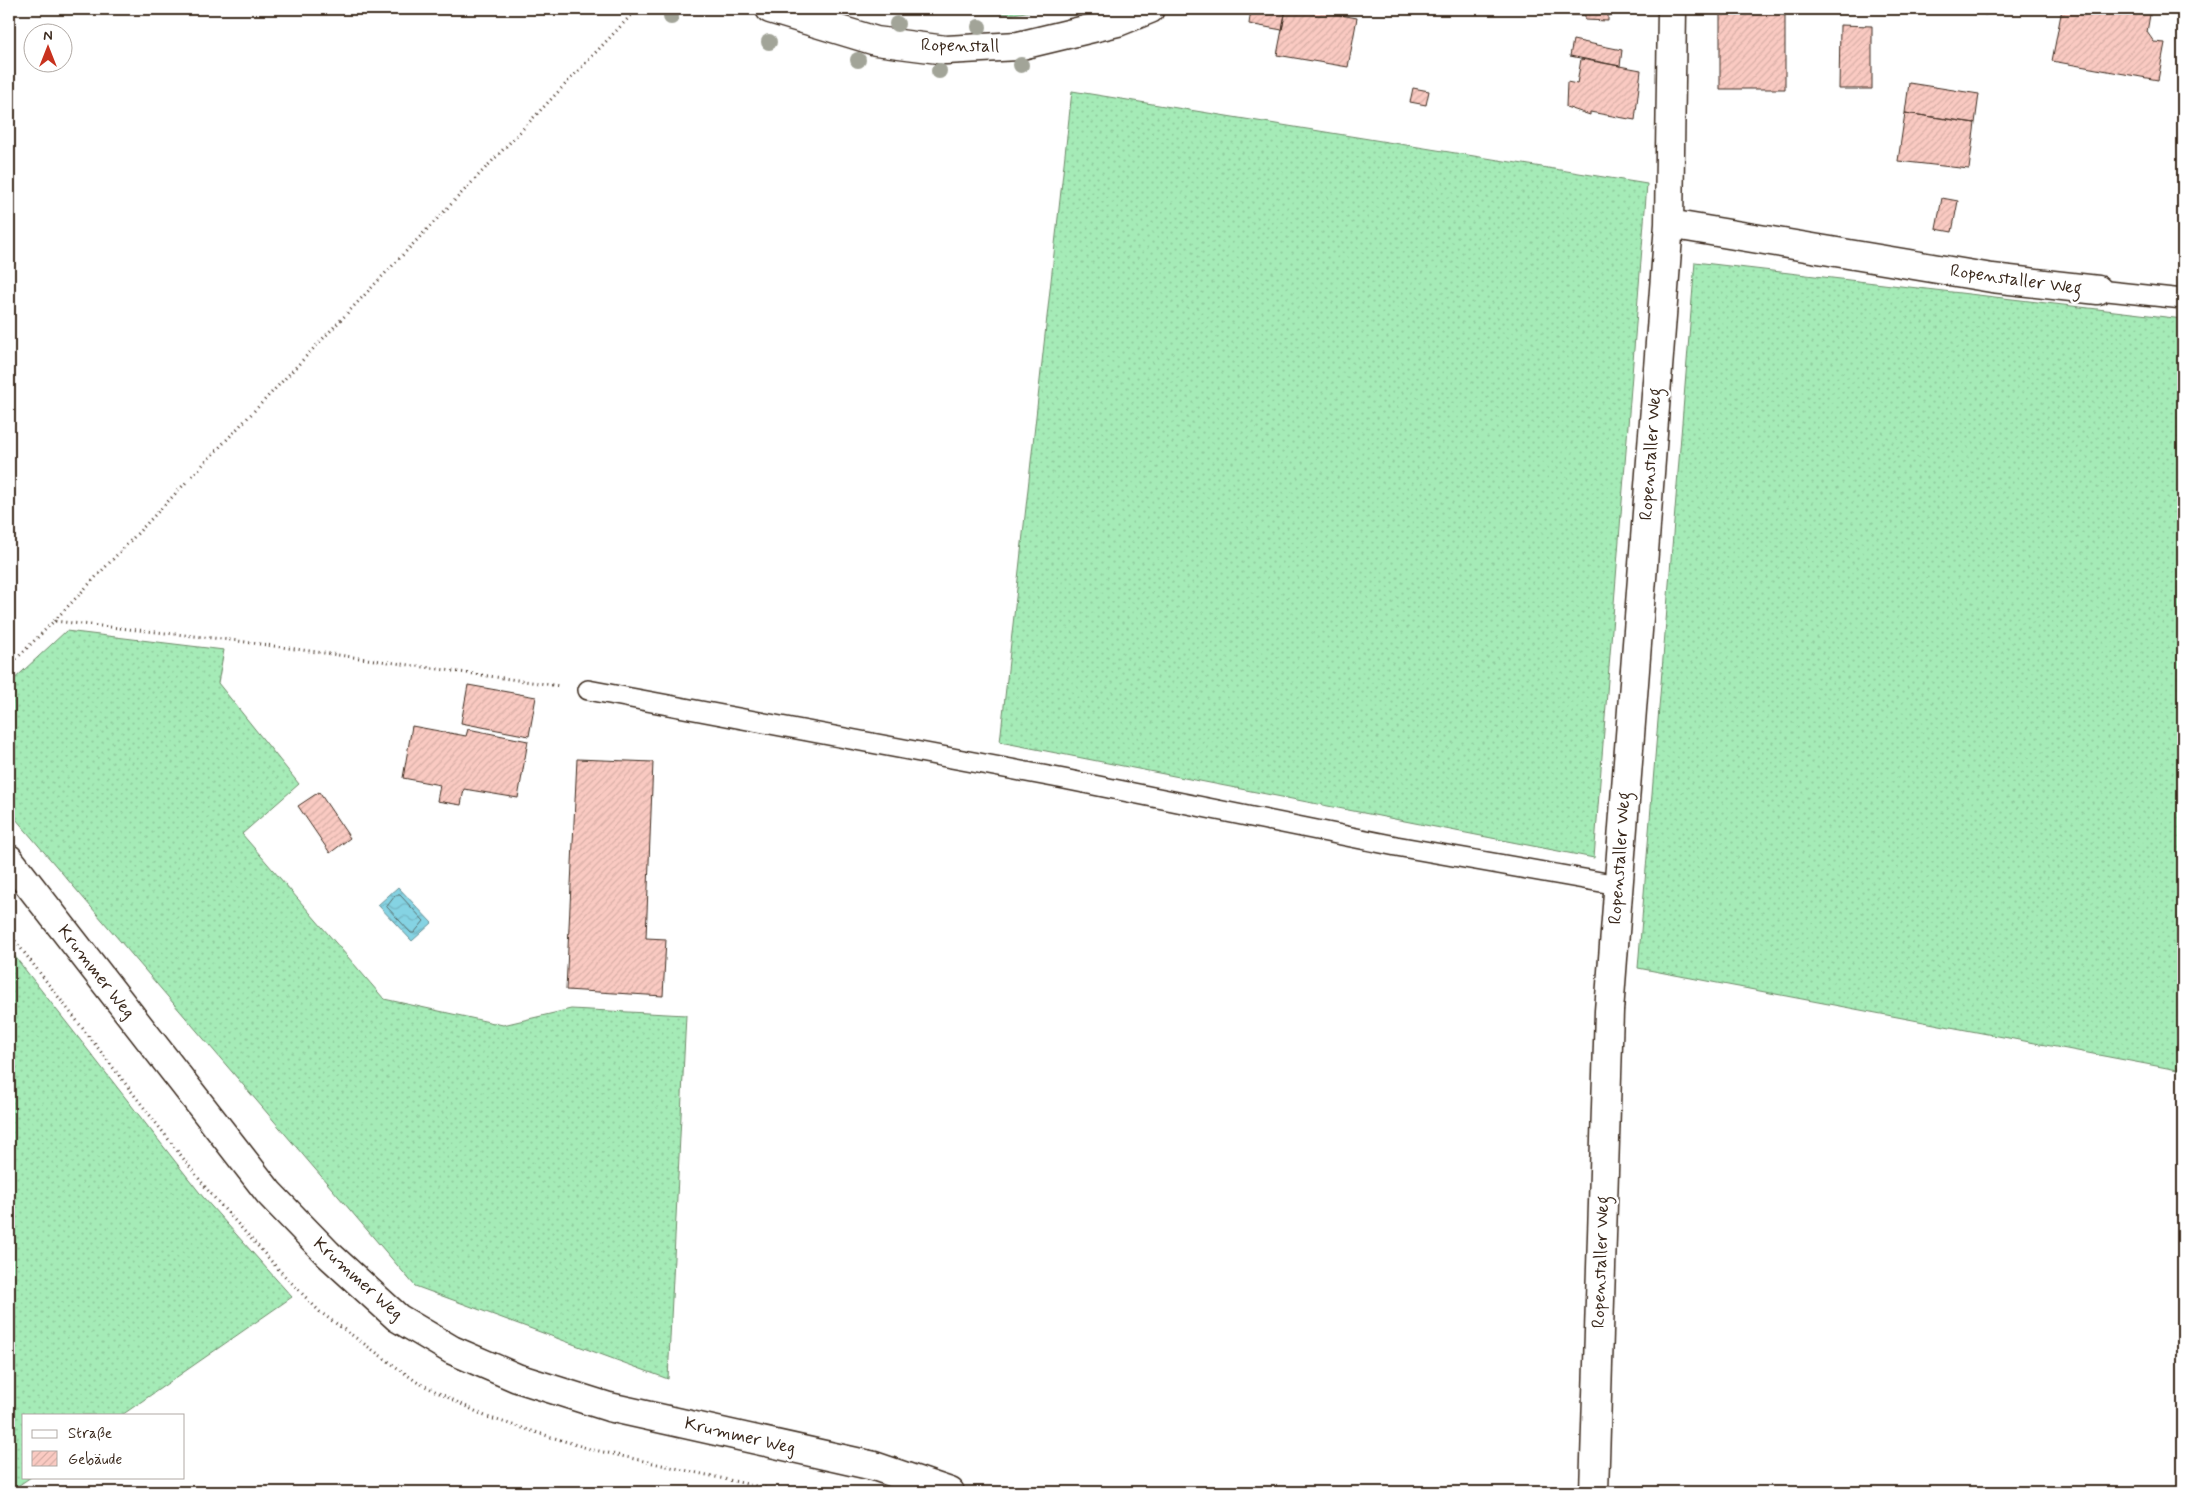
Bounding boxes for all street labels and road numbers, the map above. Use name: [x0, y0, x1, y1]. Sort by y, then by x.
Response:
street label: Ropenstall: [921, 33, 999, 59]
street label: Ropenstaller Weg: [1948, 259, 2083, 303]
street label: Ropenstaller Weg: [1634, 387, 1670, 521]
street label: Ropenstaller Weg: [1603, 791, 1639, 925]
street label: Krummer Weg: [52, 920, 140, 1024]
street label: Ropenstaller Weg: [1587, 1195, 1617, 1329]
street label: Krummer Weg: [308, 1232, 408, 1326]
street label: Krummer Weg: [682, 1412, 798, 1460]

